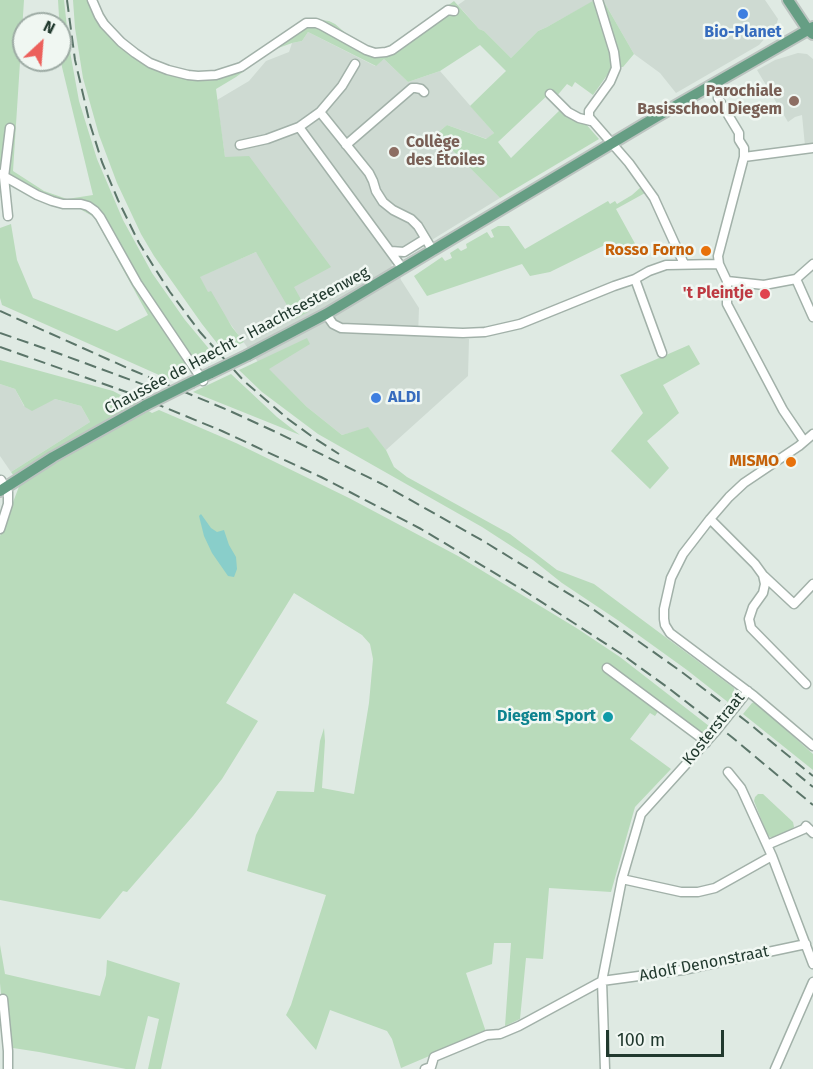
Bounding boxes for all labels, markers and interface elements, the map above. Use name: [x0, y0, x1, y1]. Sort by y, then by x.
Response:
marker: Bio-Planet: [736, 7, 750, 21]
north arrow: [12, 12, 72, 72]
text: N: [40, 16, 58, 38]
place label: Bio-Planet: [704, 23, 782, 43]
place label: Parochiale Basisschool Diegem: [637, 82, 782, 120]
marker: Parochiale Basisschool Diegem: [787, 94, 801, 108]
place label: Collège des Étoiles: [406, 133, 485, 171]
marker: Collège des Étoiles: [387, 145, 401, 159]
place label: Rosso Forno: [605, 241, 694, 261]
marker: Rosso Forno: [699, 244, 713, 258]
street label: Chaussée de Haecht - Haachtsesteenweg: [101, 263, 373, 419]
place label: 't Pleintje: [683, 284, 753, 304]
marker: 't Pleintje: [758, 287, 772, 301]
place label: ALDI: [388, 388, 421, 408]
marker: ALDI: [369, 391, 383, 405]
place label: MISMO: [729, 452, 779, 472]
marker: MISMO: [784, 455, 798, 469]
street label: Kosterstraat: [679, 689, 749, 769]
place label: Diegem Sport: [497, 707, 596, 727]
marker: Diegem Sport: [601, 710, 615, 724]
street label: Adolf Denonstraat: [638, 942, 770, 986]
scale bar: [609, 1018, 728, 1056]
text: 100 m: [617, 1029, 665, 1051]

